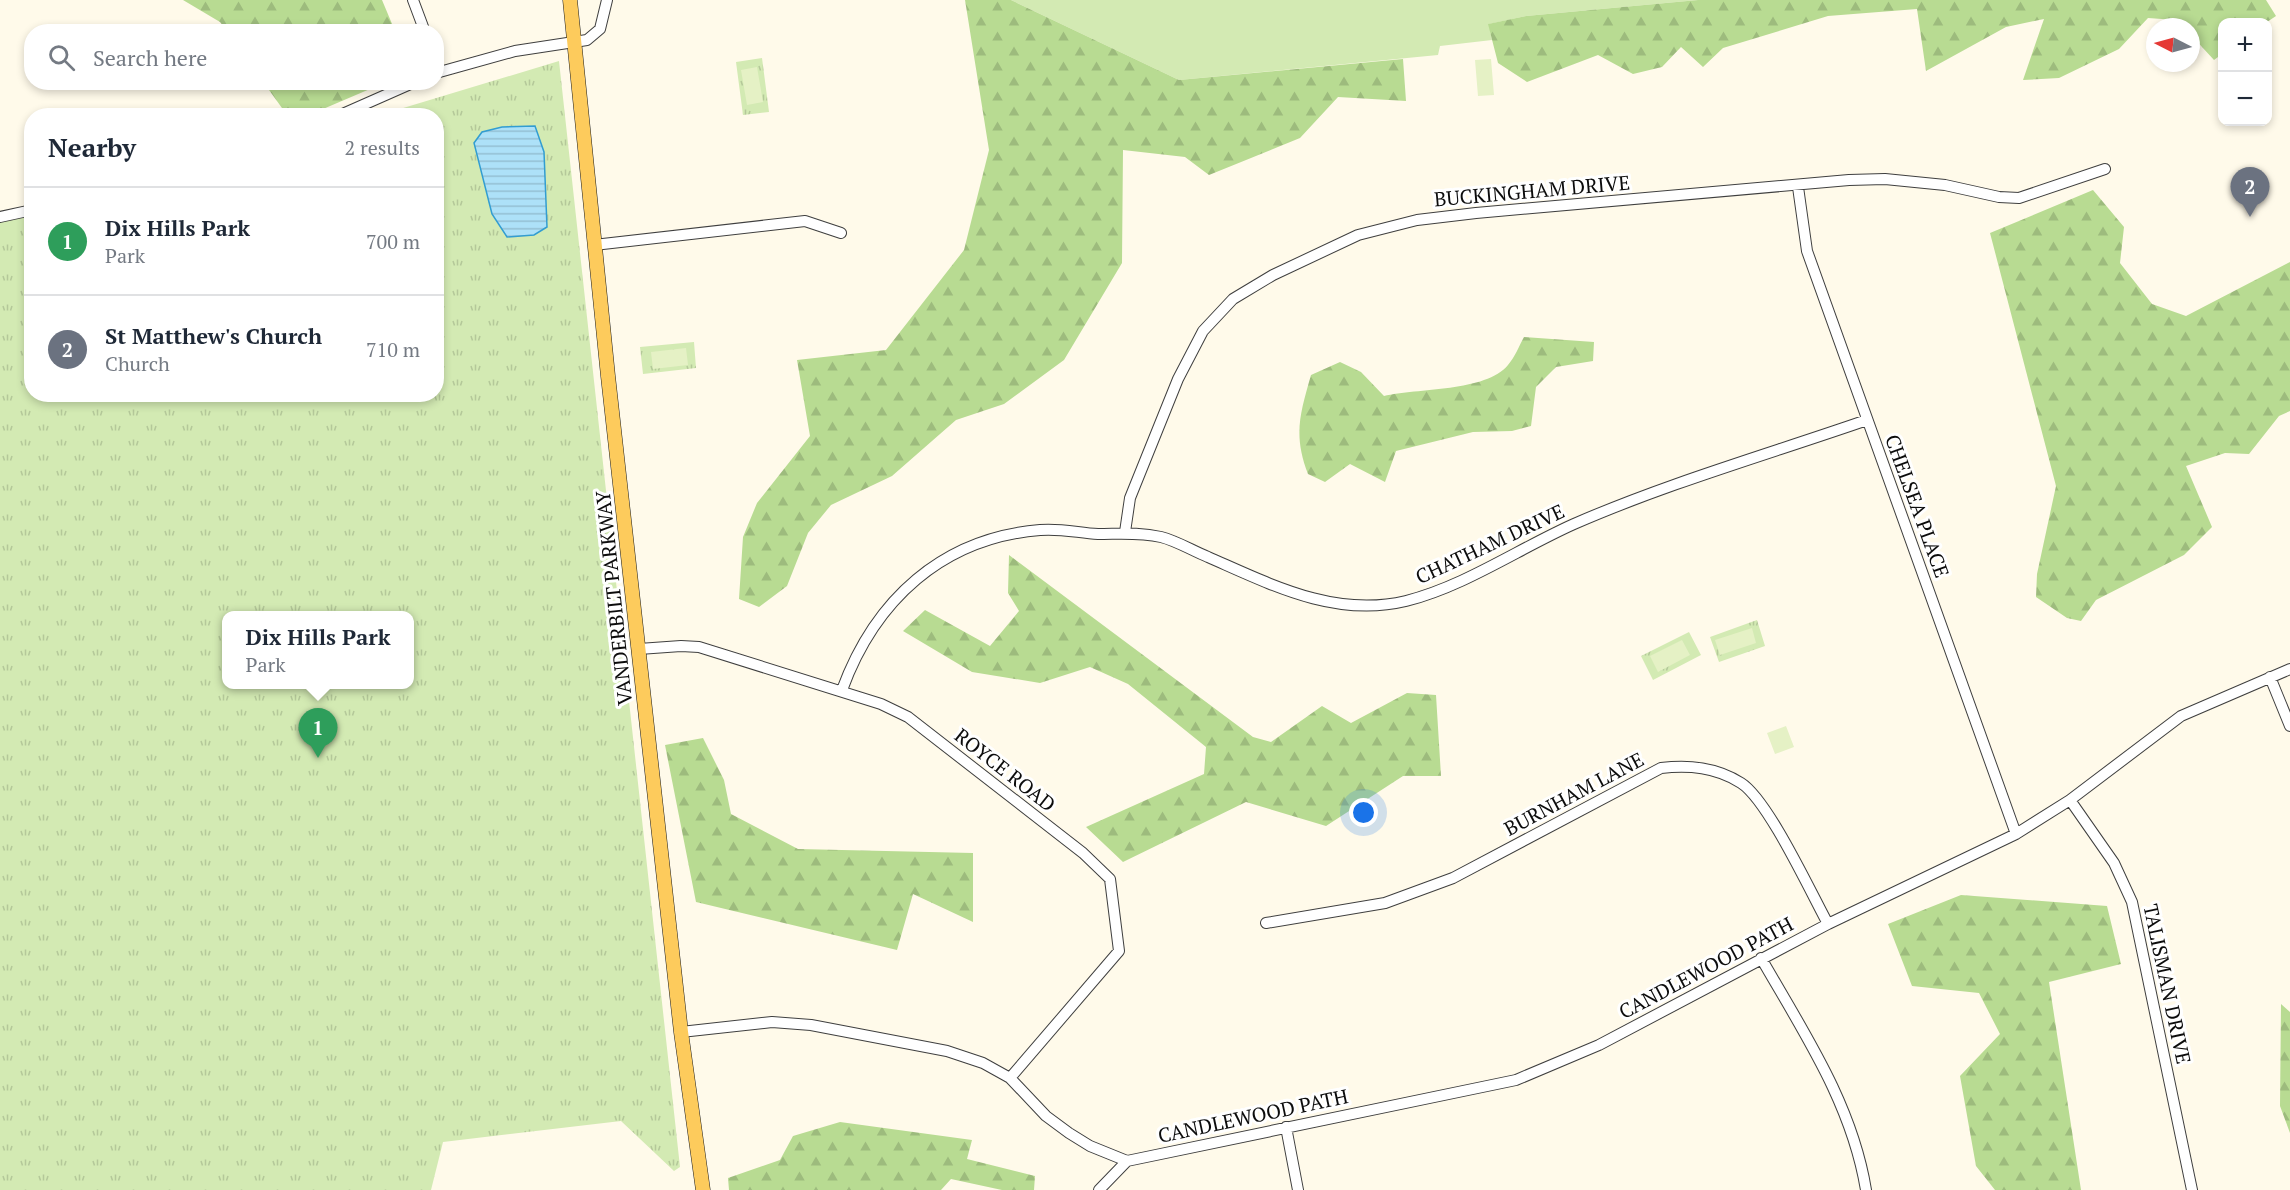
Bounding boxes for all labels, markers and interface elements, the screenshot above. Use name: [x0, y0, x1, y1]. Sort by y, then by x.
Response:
north arrow: [2146, 18, 2200, 72]
map controls: [2218, 18, 2272, 126]
button: +: [2218, 18, 2272, 72]
search box: [24, 24, 444, 90]
icon: search: [45, 41, 78, 74]
text: Search here: [93, 43, 207, 72]
button: −: [2218, 72, 2272, 126]
text: Nearby: [48, 130, 136, 164]
text: 2 results: [345, 134, 420, 161]
street label: BUCKINGHAM DRIVE: [1433, 168, 1631, 213]
pin: 2: [2230, 168, 2270, 217]
text: Dix Hills Park: [105, 213, 250, 242]
text: 1: [62, 228, 73, 255]
text: 700 m: [366, 228, 420, 255]
text: Park: [105, 242, 145, 269]
text: St Matthew's Church: [105, 321, 322, 350]
text: 2: [62, 336, 73, 363]
text: 710 m: [366, 336, 420, 363]
text: Church: [105, 350, 170, 377]
street label: CHELSEA PLACE: [1879, 430, 1956, 581]
street label: VANDERBILT PARKWAY: [589, 489, 638, 707]
street label: CHATHAM DRIVE: [1411, 497, 1569, 590]
popup: [222, 611, 414, 689]
text: Dix Hills Park: [246, 622, 390, 651]
text: Park: [246, 651, 286, 678]
pin: 1: [298, 708, 338, 758]
street label: ROYCE ROAD: [949, 722, 1061, 818]
street label: BURNHAM LANE: [1499, 745, 1648, 842]
your location: [1349, 798, 1378, 827]
street label: TALISMAN DRIVE: [2137, 901, 2198, 1066]
street label: CANDLEWOOD PATH: [1614, 910, 1798, 1025]
street label: CANDLEWOOD PATH: [1155, 1082, 1350, 1149]

